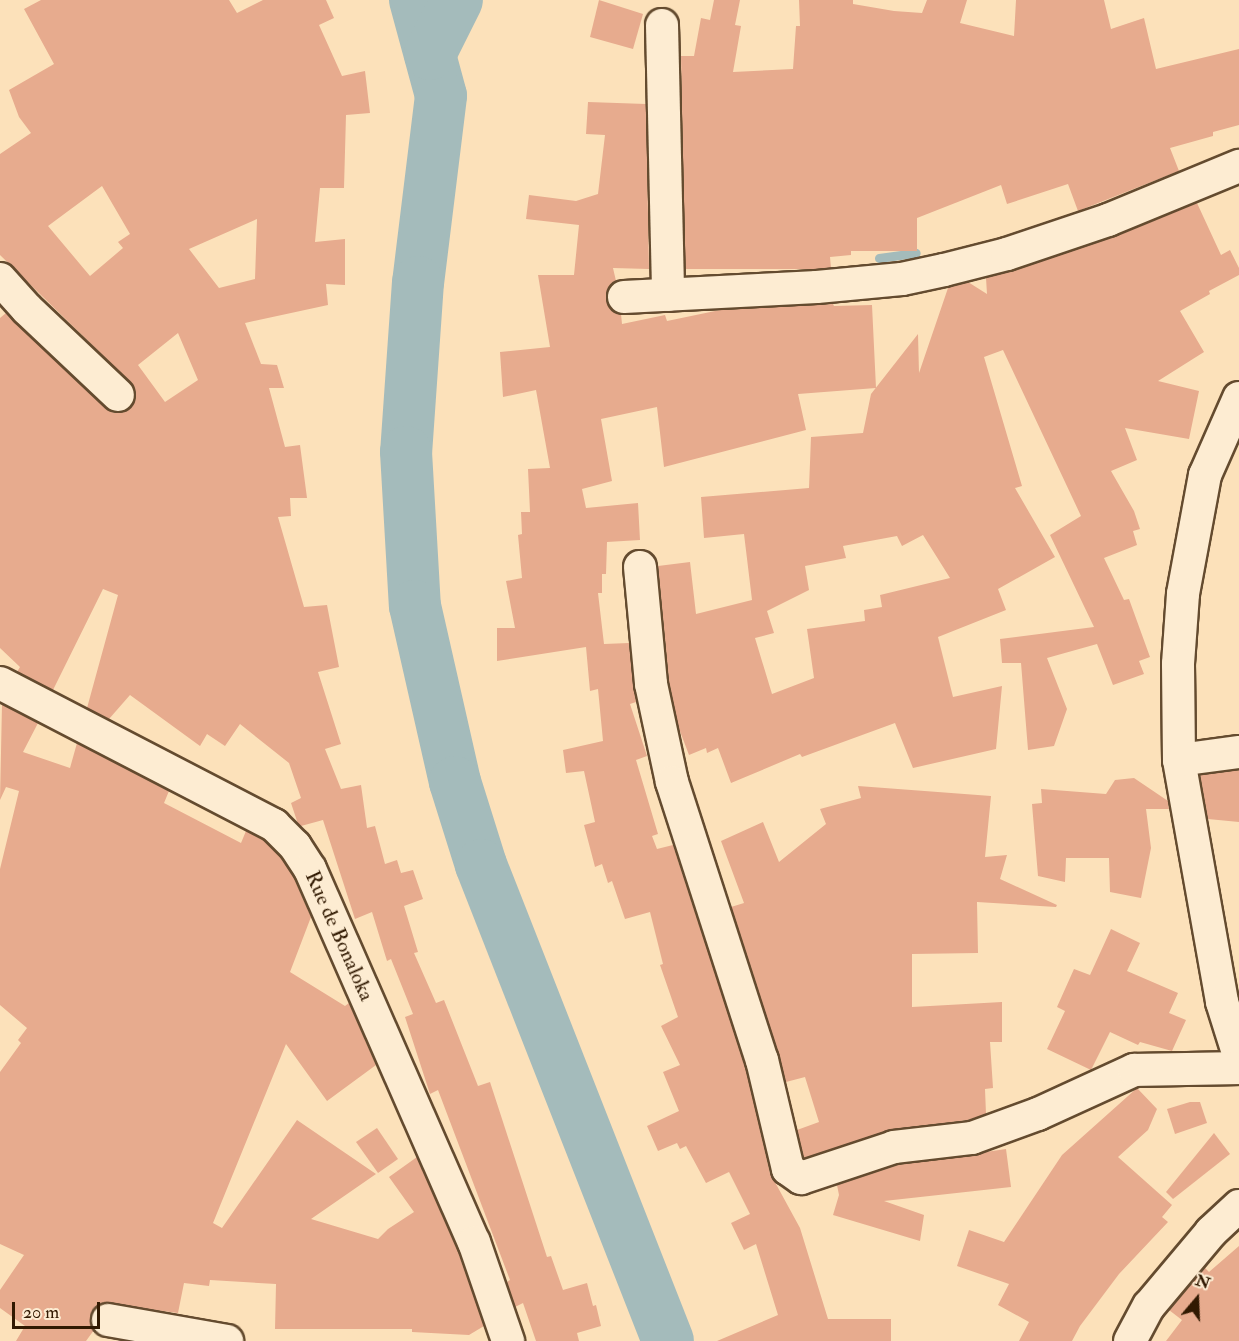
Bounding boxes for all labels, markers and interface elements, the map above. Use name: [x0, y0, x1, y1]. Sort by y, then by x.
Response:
street label: Rue de Bonaloka: [299, 867, 379, 1005]
north arrow: [1167, 1269, 1227, 1329]
text: N: [1193, 1270, 1213, 1294]
scale bar: [15, 1290, 104, 1328]
text: 20 m: [23, 1301, 59, 1324]

